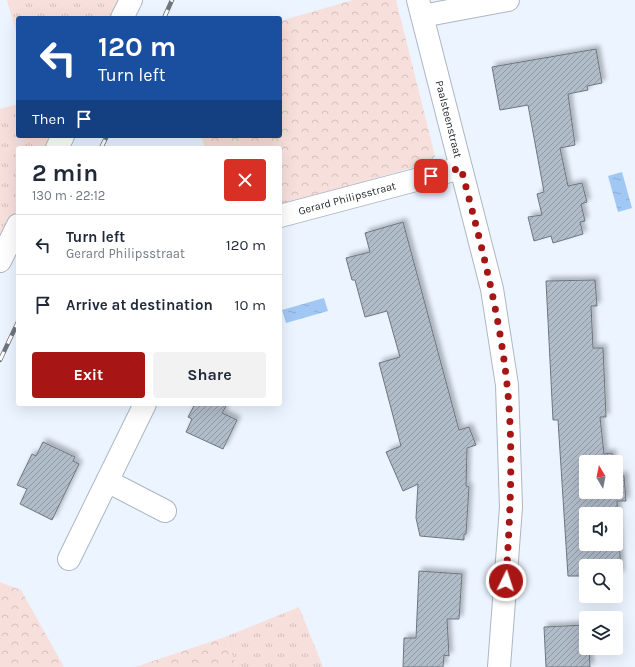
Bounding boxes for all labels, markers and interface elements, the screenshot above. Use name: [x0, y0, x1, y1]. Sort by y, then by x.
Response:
text: 120 m: [98, 30, 176, 63]
icon: left: [32, 32, 84, 84]
text: Turn left: [98, 64, 166, 86]
street label: Paalsteenstraat: [433, 79, 464, 159]
icon: arrive: [73, 108, 95, 130]
text: Then: [32, 110, 65, 128]
text: 2 min: [32, 159, 98, 187]
button: close: [224, 159, 266, 201]
pin: [414, 159, 448, 193]
icon: arrive: [420, 165, 442, 187]
street label: Gerard Philipsstraat: [297, 179, 397, 218]
text: 130 m · 22:12: [32, 188, 105, 203]
text: Turn left: [66, 228, 125, 246]
icon: left: [32, 234, 54, 256]
text: 120 m: [226, 236, 266, 254]
text: Gerard Philipsstraat: [66, 246, 185, 261]
icon: arrive: [32, 294, 54, 316]
text: Arrive at destination: [66, 296, 213, 314]
text: 10 m: [235, 296, 266, 314]
button: Exit: [32, 352, 145, 398]
button: Share: [153, 352, 266, 398]
north arrow: [579, 455, 623, 499]
map controls: [579, 455, 623, 655]
button: sound: [579, 507, 623, 551]
button: search: [579, 559, 623, 603]
position arrow: [485, 560, 527, 602]
button: layers: [579, 611, 623, 655]

